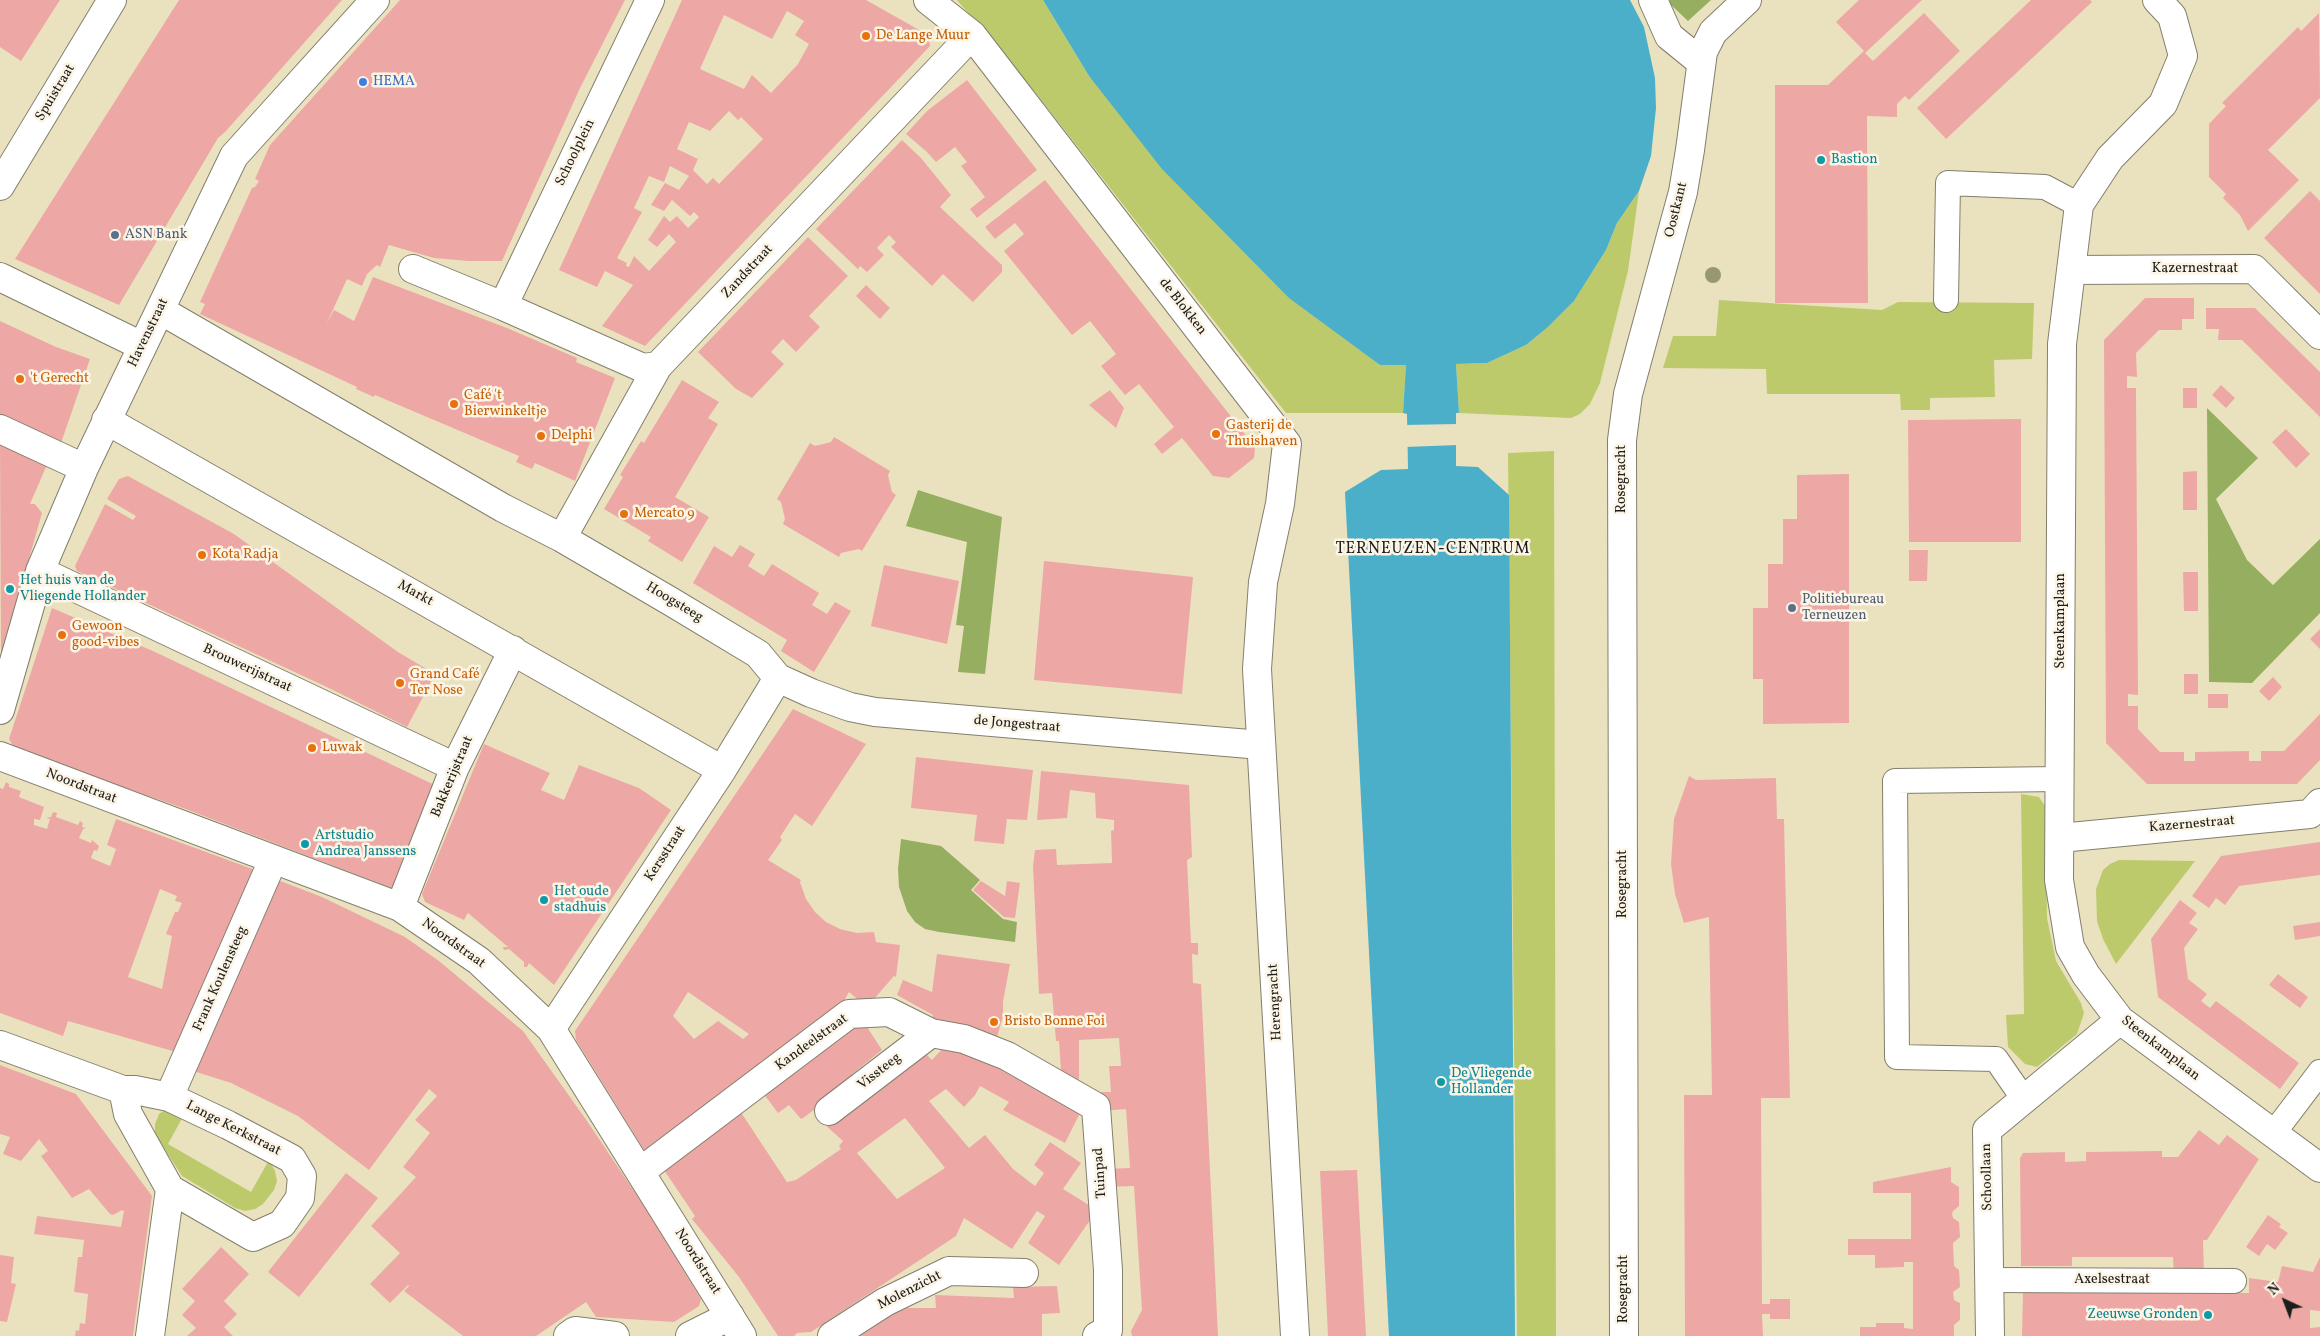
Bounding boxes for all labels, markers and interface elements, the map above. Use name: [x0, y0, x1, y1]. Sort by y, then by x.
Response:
place label: De Lange Muur: [876, 28, 970, 44]
marker: De Lange Muur: [860, 30, 872, 42]
street label: Spuistraat: [33, 62, 79, 124]
place label: HEMA: [373, 74, 415, 90]
marker: HEMA: [357, 76, 369, 88]
street label: Schoolplein: [553, 117, 599, 189]
place label: Bastion: [1831, 152, 1878, 168]
marker: Bastion: [1815, 154, 1827, 166]
street label: Oostkant: [1662, 181, 1692, 239]
place label: ASN Bank: [125, 227, 187, 243]
marker: ASN Bank: [109, 229, 121, 241]
street label: Zandstraat: [719, 242, 777, 302]
street label: Kazernestraat: [2152, 261, 2238, 277]
street label: de Blokken: [1155, 275, 1209, 339]
street label: Havenstraat: [125, 296, 173, 370]
place label: 't Gerecht: [30, 371, 89, 387]
marker: 't Gerecht: [14, 373, 26, 385]
place label: Café 't Bierwinkeltje: [464, 388, 547, 421]
marker: Café 't Bierwinkeltje: [448, 398, 460, 410]
place label: Gasterij de Thuishaven: [1226, 418, 1297, 451]
place label: Delphi: [551, 428, 592, 444]
marker: Gasterij de Thuishaven: [1210, 428, 1222, 440]
marker: Delphi: [535, 430, 547, 442]
street label: Rosegracht: [1614, 445, 1630, 513]
place label: Mercato 9: [634, 506, 695, 522]
marker: Mercato 9: [618, 508, 630, 520]
district label: TERNEUZEN-CENTRUM: [1333, 540, 1533, 560]
place label: Kota Radja: [212, 547, 278, 563]
marker: Kota Radja: [196, 549, 208, 561]
place label: Het huis van de Vliegende Hollander: [20, 573, 146, 606]
street label: Steenkamplaan: [2053, 573, 2069, 669]
street label: Markt: [394, 577, 436, 611]
street label: Hoogsteeg: [642, 579, 706, 627]
marker: Het huis van de Vliegende Hollander: [4, 583, 16, 595]
place label: Politiebureau Terneuzen: [1802, 592, 1884, 624]
marker: Politiebureau Terneuzen: [1786, 602, 1798, 614]
place label: Gewoon good-vibes: [72, 619, 139, 652]
marker: Gewoon good-vibes: [56, 629, 68, 641]
street label: Brouwerijstraat: [200, 641, 294, 697]
place label: Grand Café Ter Nose: [410, 667, 480, 700]
marker: Grand Café Ter Nose: [394, 677, 406, 689]
street label: de Jongestraat: [973, 713, 1061, 737]
street label: Bakkerijstraat: [428, 734, 478, 820]
place label: Luwak: [322, 740, 363, 756]
marker: Luwak: [306, 742, 318, 754]
street label: Noordstraat: [43, 766, 119, 808]
street label: Kazernestraat: [2148, 813, 2236, 837]
street label: Kersstraat: [642, 823, 690, 885]
place label: Artstudio Andrea Janssens: [315, 828, 416, 860]
marker: Artstudio Andrea Janssens: [299, 838, 311, 850]
street label: Rosegracht: [1615, 850, 1631, 918]
place label: Het oude stadhuis: [554, 884, 609, 916]
marker: Het oude stadhuis: [538, 894, 550, 906]
street label: Noordstraat: [418, 915, 488, 973]
street label: Frank Koulensteeg: [190, 924, 252, 1034]
street label: Herengracht: [1266, 963, 1286, 1041]
street label: Kandeelstraat: [772, 1011, 852, 1075]
street label: Steenkamplaan: [2117, 1013, 2203, 1085]
place label: Bristo Bonne Foi: [1004, 1014, 1105, 1030]
marker: Bristo Bonne Foi: [988, 1016, 1000, 1028]
street label: Vissteeg: [855, 1050, 905, 1094]
place label: De Vliegende Hollander: [1451, 1066, 1532, 1098]
marker: De Vliegende Hollander: [1435, 1076, 1447, 1088]
street label: Lange Kerkstraat: [183, 1098, 283, 1160]
street label: Schoollaan: [1979, 1143, 1997, 1211]
street label: Tuinpad: [1091, 1147, 1111, 1199]
street label: Noordstraat: [670, 1226, 724, 1298]
street label: Rosegracht: [1616, 1255, 1632, 1323]
street label: Molenzicht: [875, 1268, 945, 1314]
street label: Axelsestraat: [2074, 1272, 2150, 1288]
north arrow: [2260, 1276, 2310, 1326]
text: N: [2264, 1279, 2285, 1300]
place label: Zeeuwse Gronden: [2087, 1307, 2198, 1323]
marker: Zeeuwse Gronden: [2202, 1309, 2214, 1321]

